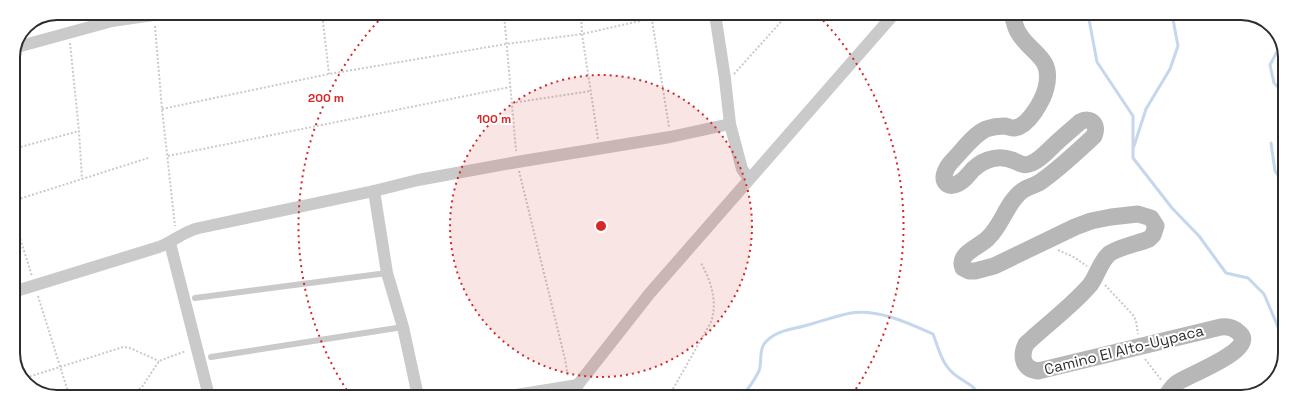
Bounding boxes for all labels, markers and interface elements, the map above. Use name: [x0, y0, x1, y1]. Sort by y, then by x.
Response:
text: 200 m: [308, 90, 344, 106]
text: 100 m: [477, 111, 511, 127]
centre of rings: [594, 219, 608, 233]
street label: Camino El Alto-Uypaca: [1042, 320, 1206, 379]

